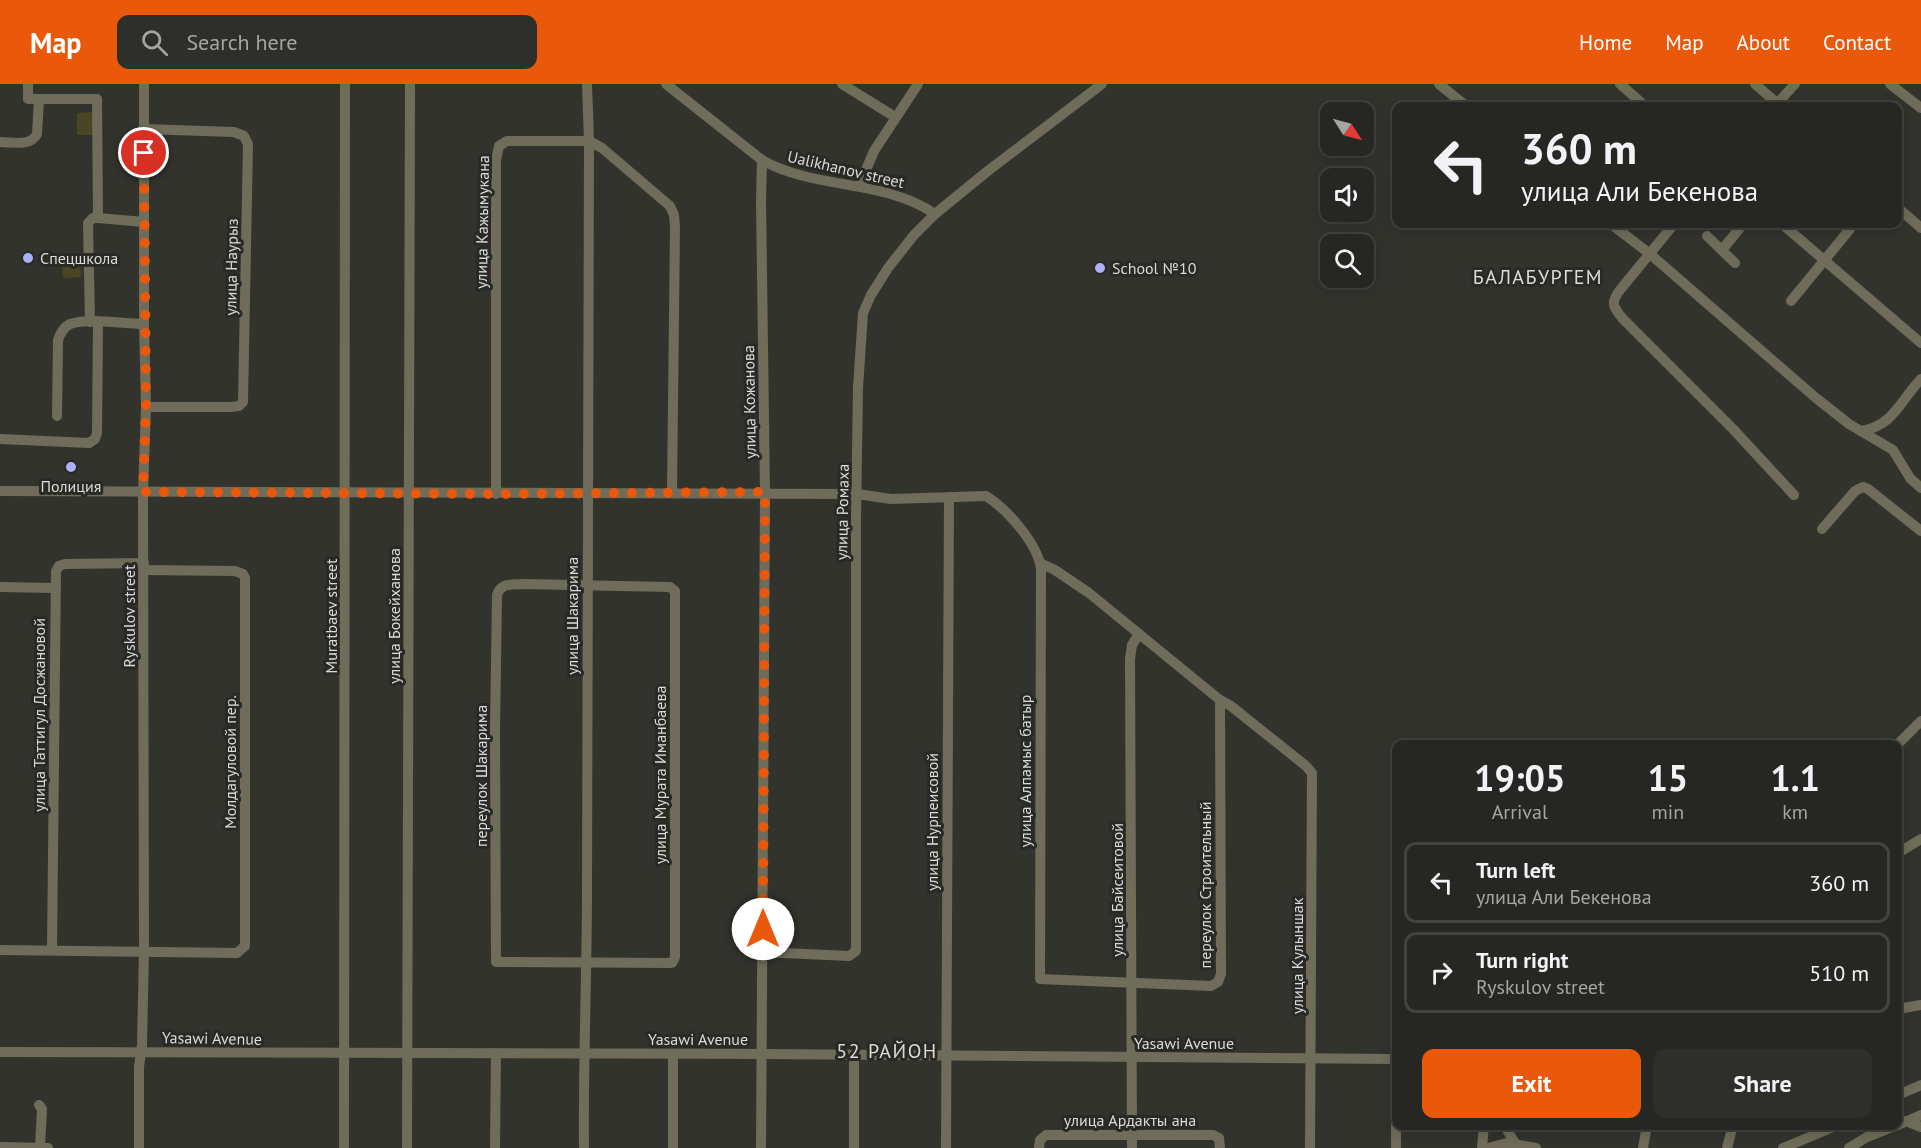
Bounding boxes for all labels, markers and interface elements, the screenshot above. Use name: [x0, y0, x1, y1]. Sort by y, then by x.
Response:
search box: [117, 15, 537, 69]
text: Map: [30, 24, 81, 61]
icon: search: [138, 26, 171, 59]
text: Search here: [186, 28, 297, 56]
text: Home: [1579, 29, 1632, 56]
text: Map: [1665, 29, 1704, 56]
text: About: [1737, 29, 1790, 56]
text: Contact: [1823, 29, 1891, 56]
north arrow: [1320, 102, 1374, 156]
map controls: [1320, 102, 1374, 288]
text: 360 m: [1521, 121, 1637, 176]
icon: left: [1422, 126, 1500, 204]
pin: [118, 127, 169, 178]
icon: arrive: [127, 136, 160, 169]
street label: Ualikhanov street: [786, 146, 907, 192]
street label: улица Кажымукана: [471, 155, 493, 289]
button: sound: [1320, 168, 1374, 222]
text: улица Али Бекенова: [1521, 174, 1758, 208]
street label: улица Наурыз: [220, 218, 242, 316]
button: search: [1320, 234, 1374, 288]
place label: Спецшкола: [40, 248, 118, 268]
marker: Спецшкола: [21, 251, 35, 265]
place label: School №10: [1112, 258, 1197, 278]
marker: School №10: [1093, 261, 1107, 275]
district label: БАЛАБУРГЕМ: [1473, 264, 1603, 290]
street label: улица Кожанова: [738, 345, 760, 459]
marker: Полиция: [64, 460, 78, 474]
street label: улица Ромаха: [831, 464, 853, 560]
place label: Полиция: [41, 476, 101, 496]
street label: улица Бокейханова: [384, 548, 404, 684]
street label: улица Шакарима: [562, 557, 582, 675]
street label: Muratbaev street: [321, 558, 341, 673]
street label: Ryskulov street: [119, 564, 139, 668]
street label: улица Таттигул Досжановой: [29, 618, 49, 812]
street label: улица Мурата Иманбаева: [650, 686, 670, 864]
street label: Молдагуловой пер.: [220, 695, 240, 829]
street label: улица Алпамыс батыр: [1015, 695, 1035, 847]
street label: переулок Шакарима: [471, 705, 491, 847]
street label: улица Нурпеисовой: [922, 753, 942, 891]
text: 19:05: [1474, 754, 1565, 801]
text: 15: [1647, 754, 1688, 801]
text: 1.1: [1770, 754, 1820, 801]
text: Arrival: [1492, 799, 1548, 825]
text: min: [1652, 799, 1684, 825]
text: km: [1782, 799, 1808, 825]
street label: переулок Строительный: [1195, 802, 1215, 968]
street label: улица Байсеитовой: [1107, 823, 1127, 957]
text: Turn left: [1476, 856, 1556, 884]
icon: left: [1425, 866, 1458, 899]
text: 360 m: [1809, 869, 1869, 897]
text: улица Али Бекенова: [1476, 884, 1652, 910]
position arrow: [731, 897, 795, 961]
street label: улица Кулыншак: [1287, 897, 1307, 1014]
text: Turn right: [1476, 946, 1568, 974]
icon: right: [1425, 956, 1458, 989]
text: 510 m: [1809, 959, 1869, 987]
text: Ryskulov street: [1476, 974, 1605, 1000]
street label: Yasawi Avenue: [162, 1027, 262, 1049]
street label: Yasawi Avenue: [648, 1029, 748, 1049]
street label: Yasawi Avenue: [1134, 1033, 1234, 1053]
district label: 52 РАЙОН: [836, 1038, 938, 1064]
button: Exit: [1422, 1049, 1641, 1118]
button: Share: [1653, 1049, 1872, 1118]
street label: улица Ардакты ана: [1064, 1110, 1196, 1130]

